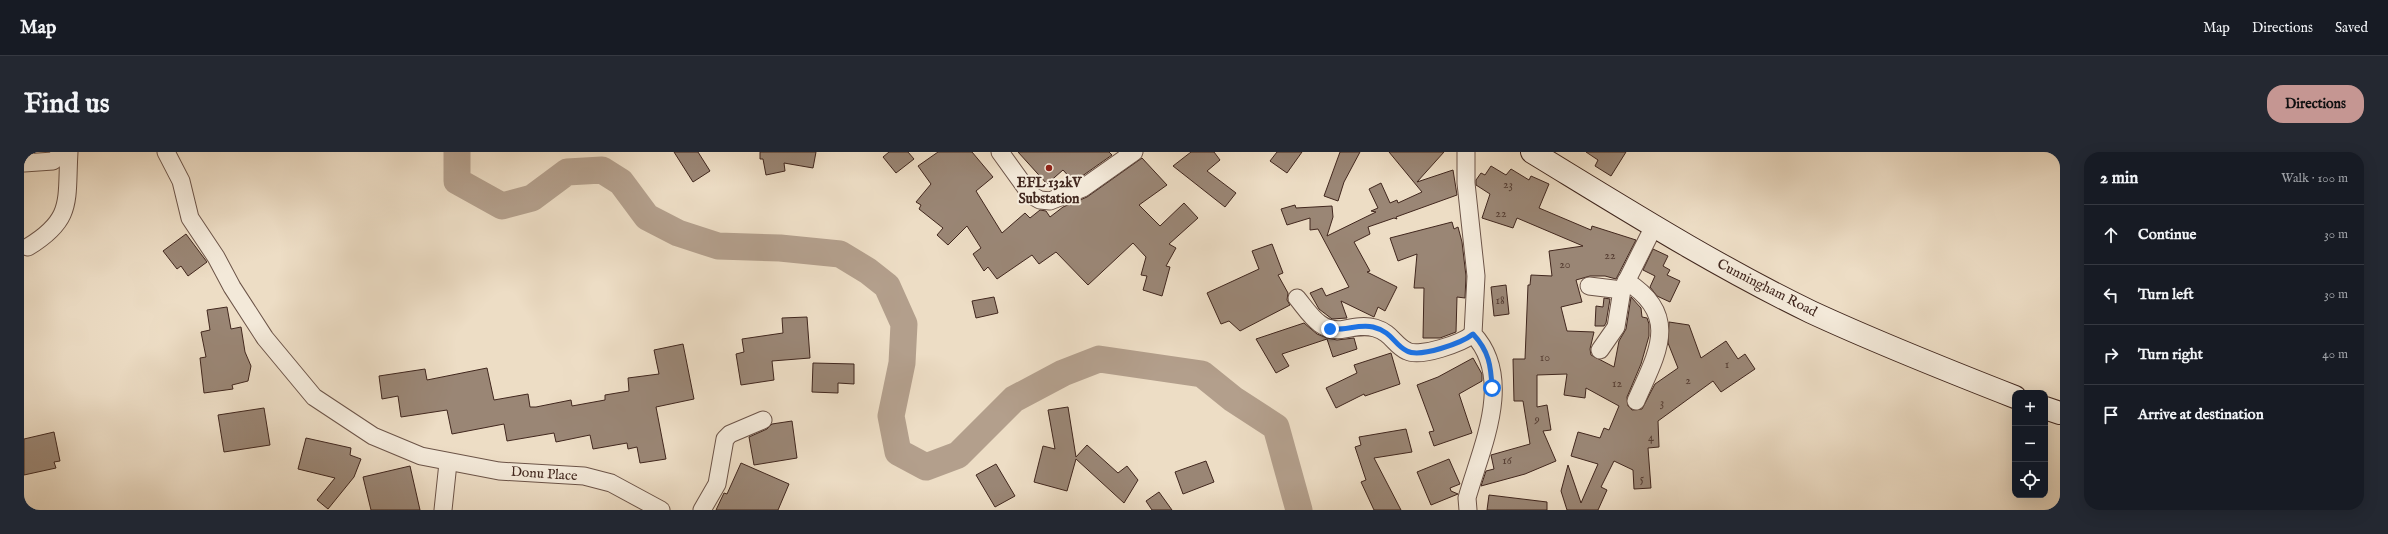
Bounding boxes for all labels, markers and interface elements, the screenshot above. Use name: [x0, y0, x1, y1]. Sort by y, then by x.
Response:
text: Map: [20, 16, 56, 40]
text: Map: [2203, 19, 2230, 37]
text: Directions: [2252, 19, 2313, 37]
text: Saved: [2335, 19, 2368, 37]
button: Directions: [2267, 85, 2364, 123]
text: Find us: [24, 87, 110, 122]
marker: EFL 132kV Substation: [1044, 163, 1054, 173]
text: 2 min: [2100, 168, 2138, 189]
text: Walk · 100 m: [2281, 170, 2348, 187]
place label: EFL 132kV Substation: [1017, 174, 1082, 208]
house number: 23: [1503, 177, 1513, 192]
house number: 22: [1495, 206, 1507, 221]
icon: ahead: [2100, 224, 2122, 246]
text: Continue: [2138, 225, 2196, 244]
text: 30 m: [2324, 226, 2348, 243]
house number: 22: [1604, 248, 1616, 263]
street label: Cunningham Road: [1714, 255, 1821, 321]
house number: 20: [1559, 257, 1571, 272]
icon: left: [2100, 284, 2122, 306]
text: Turn left: [2138, 285, 2194, 304]
text: 30 m: [2324, 286, 2348, 303]
house number: 18: [1495, 293, 1505, 308]
route end: [1321, 320, 1339, 338]
icon: right: [2100, 344, 2122, 366]
text: Turn right: [2138, 345, 2203, 364]
text: 40 m: [2322, 346, 2348, 363]
house number: 10: [1540, 350, 1550, 365]
house number: 1: [1725, 357, 1729, 372]
house number: 2: [1685, 373, 1691, 388]
house number: 12: [1612, 376, 1622, 391]
route start: [1483, 379, 1501, 397]
map controls: [2012, 390, 2048, 498]
button: +: [2012, 390, 2048, 426]
house number: 3: [1660, 395, 1664, 410]
icon: arrive: [2100, 404, 2122, 426]
text: Arrive at destination: [2138, 405, 2264, 424]
house number: 9: [1533, 412, 1540, 427]
button: −: [2012, 426, 2048, 462]
house number: 4: [1648, 430, 1654, 445]
house number: 16: [1502, 453, 1513, 468]
button: locate: [2012, 462, 2048, 498]
street label: Donu Place: [510, 463, 579, 485]
house number: 5: [1640, 471, 1645, 486]

